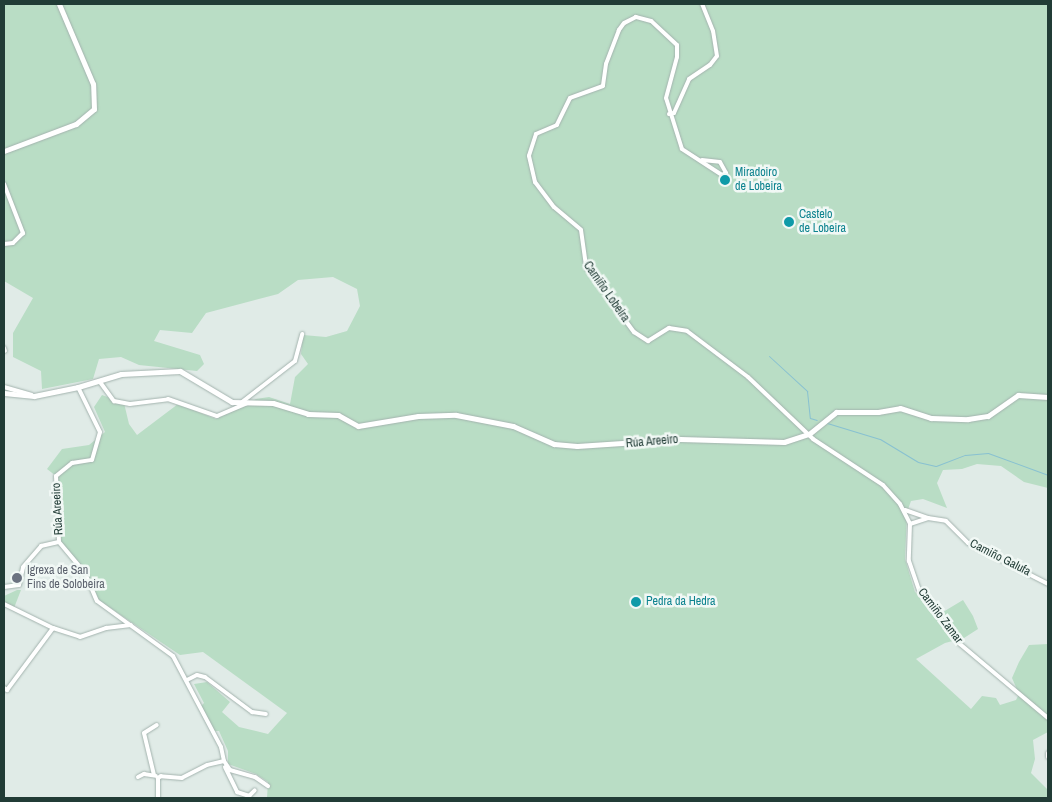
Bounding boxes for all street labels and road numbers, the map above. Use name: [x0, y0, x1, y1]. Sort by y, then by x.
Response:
street label: Camiño Lobeira: [580, 259, 632, 325]
street label: Rúa Areeiro: [625, 433, 679, 451]
street label: Rúa Areeiro: [49, 482, 67, 536]
street label: Camiño Galufa: [967, 537, 1033, 579]
street label: Camiño Zamar: [915, 585, 965, 647]

